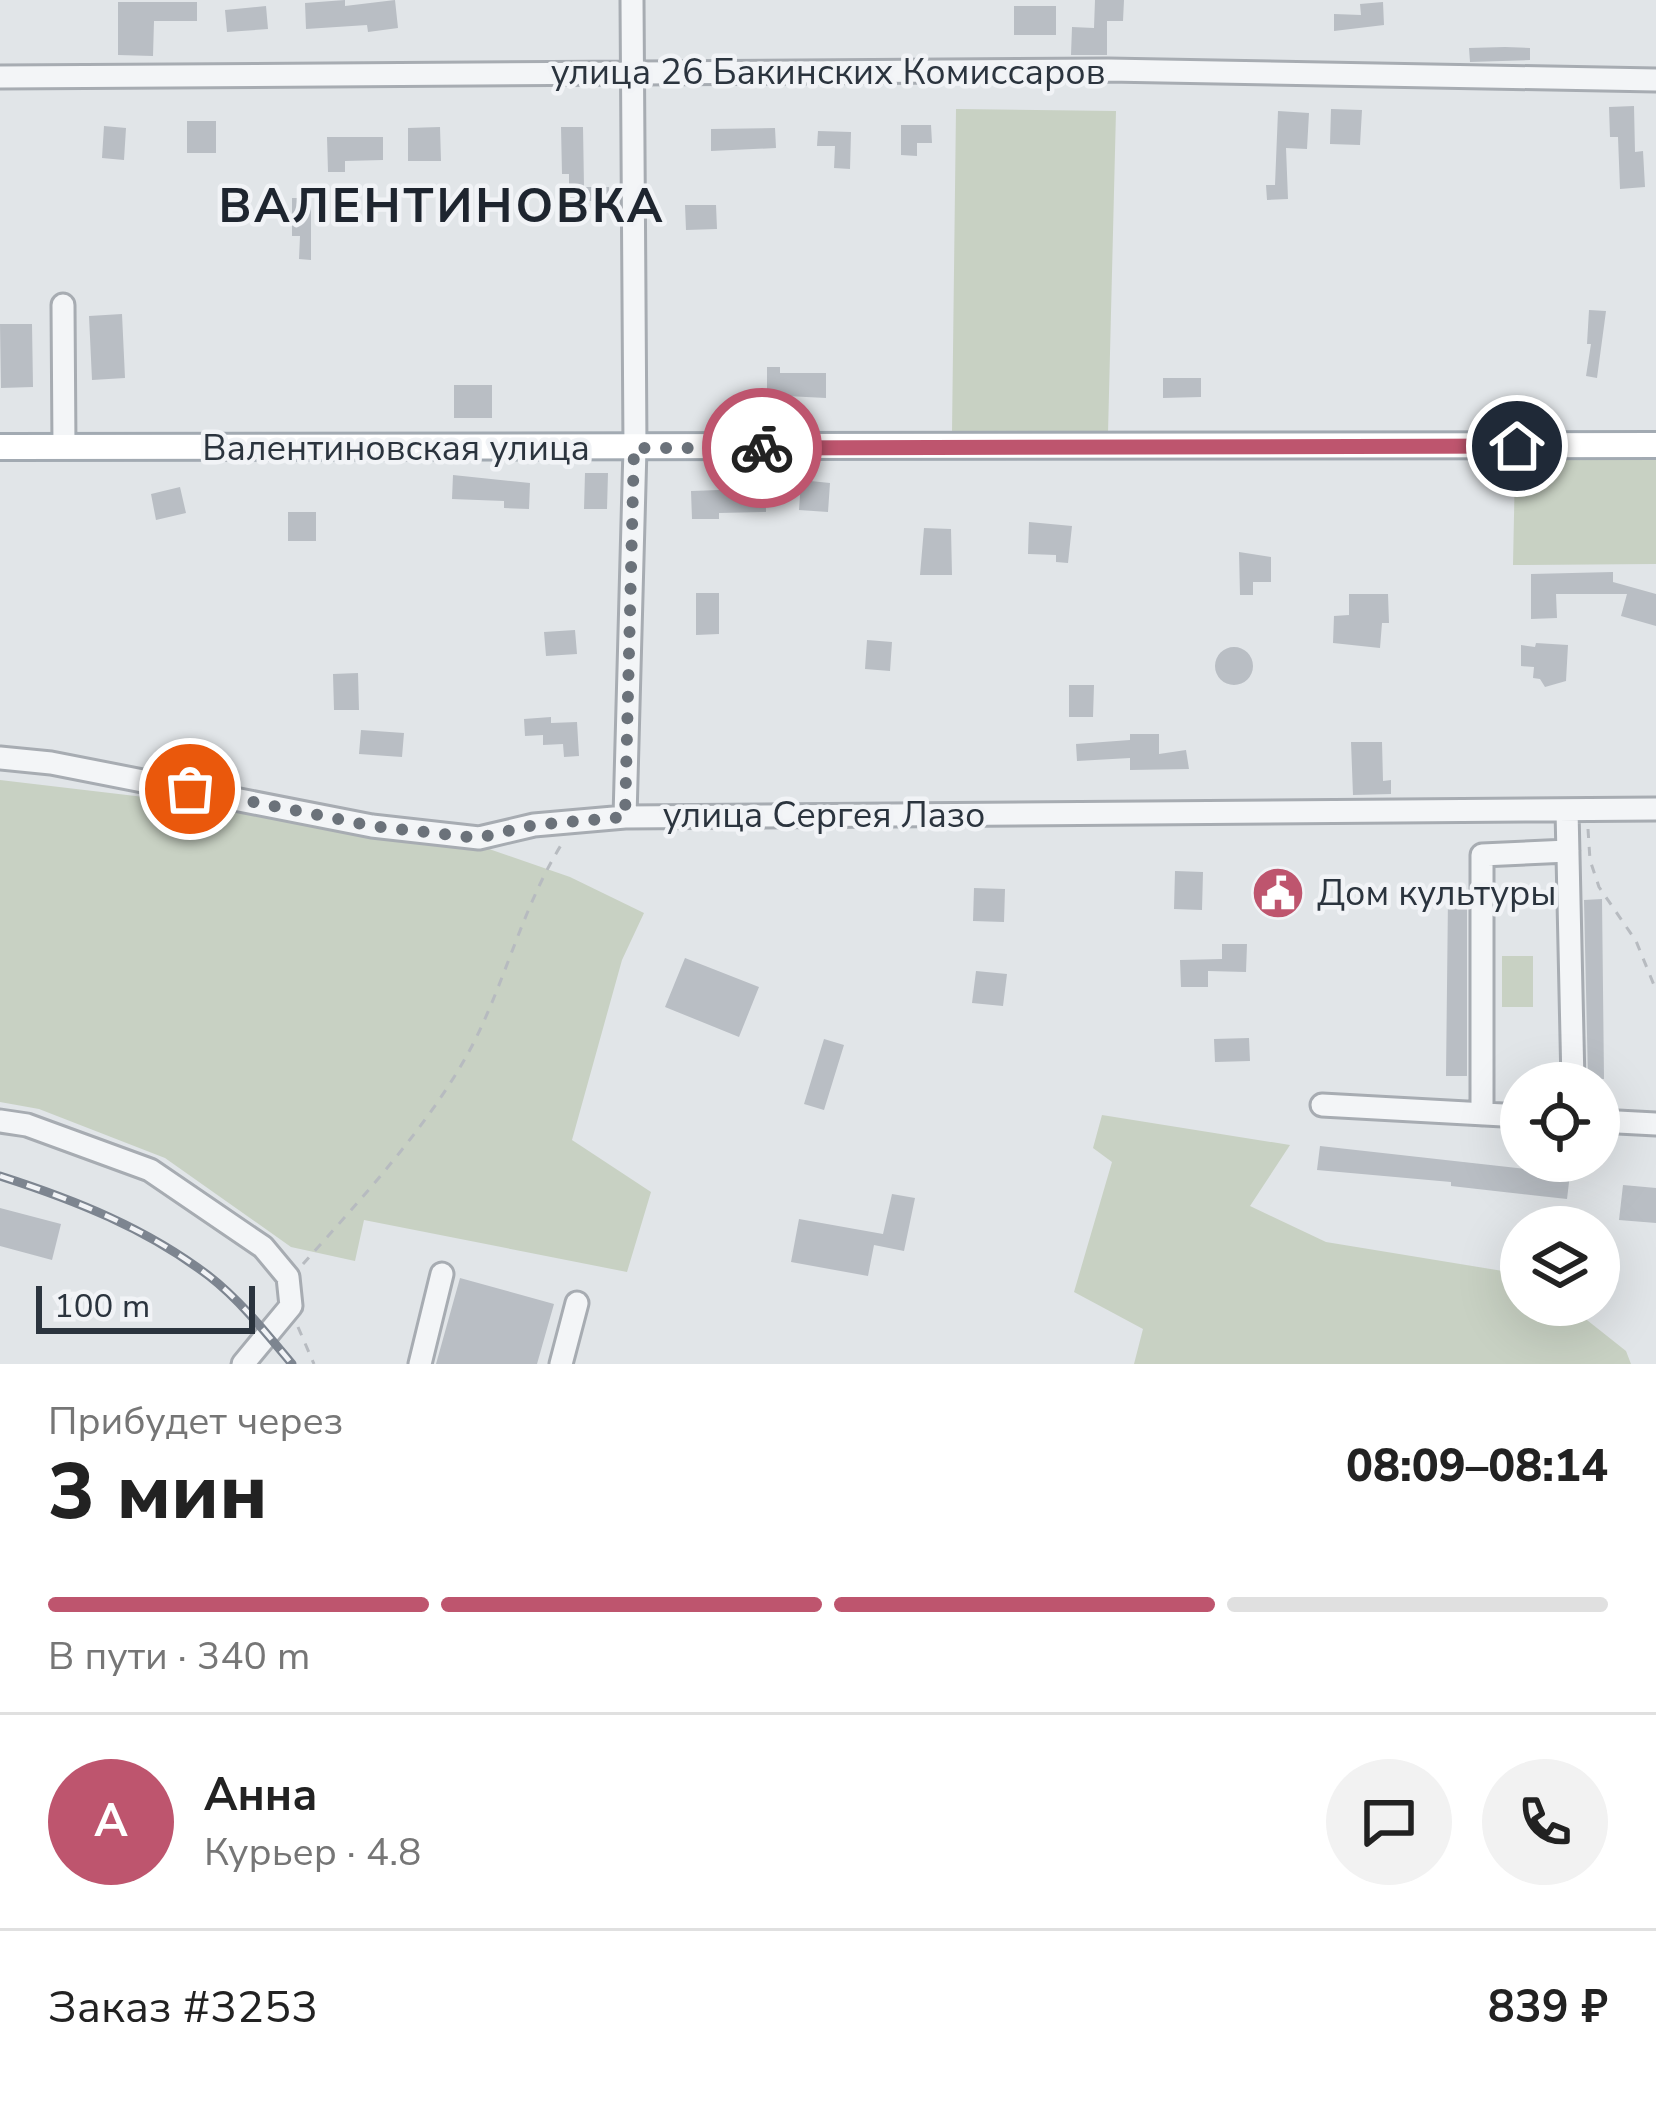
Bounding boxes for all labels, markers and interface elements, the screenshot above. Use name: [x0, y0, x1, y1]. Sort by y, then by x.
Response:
street label: улица 26 Бакинских Комиссаров: [551, 48, 1105, 97]
district label: ВАЛЕНТИНОВКА: [218, 173, 666, 239]
courier: [702, 388, 822, 508]
pin: [1466, 395, 1568, 497]
icon: home: [1484, 413, 1550, 479]
icon: bike: [729, 415, 795, 481]
street label: Валентиновская улица: [202, 424, 590, 473]
pin: [139, 738, 241, 840]
icon: bag: [157, 756, 223, 822]
street label: улица Сергея Лазо: [663, 791, 985, 840]
public building icon: Дом культуры: [1250, 865, 1306, 921]
place label: Дом культуры: [1317, 869, 1557, 918]
map controls: [1500, 1062, 1620, 1326]
button: locate: [1500, 1062, 1620, 1182]
button: layers: [1500, 1206, 1620, 1326]
scale bar: [36, 1280, 255, 1333]
text: 100 m: [54, 1284, 150, 1329]
text: Прибудет через: [48, 1395, 343, 1448]
text: 08:09–08:14: [1346, 1436, 1608, 1497]
text: 3 мин: [48, 1439, 268, 1546]
text: В пути · 340 m: [48, 1630, 310, 1683]
button: chat: [1326, 1759, 1452, 1885]
button: phone: [1482, 1759, 1608, 1885]
text: Анна: [204, 1765, 317, 1826]
text: А: [94, 1791, 128, 1852]
text: Курьер · 4.8: [204, 1826, 421, 1879]
text: Заказ #3253: [48, 1977, 318, 2038]
text: 839 ₽: [1488, 1977, 1608, 2038]

